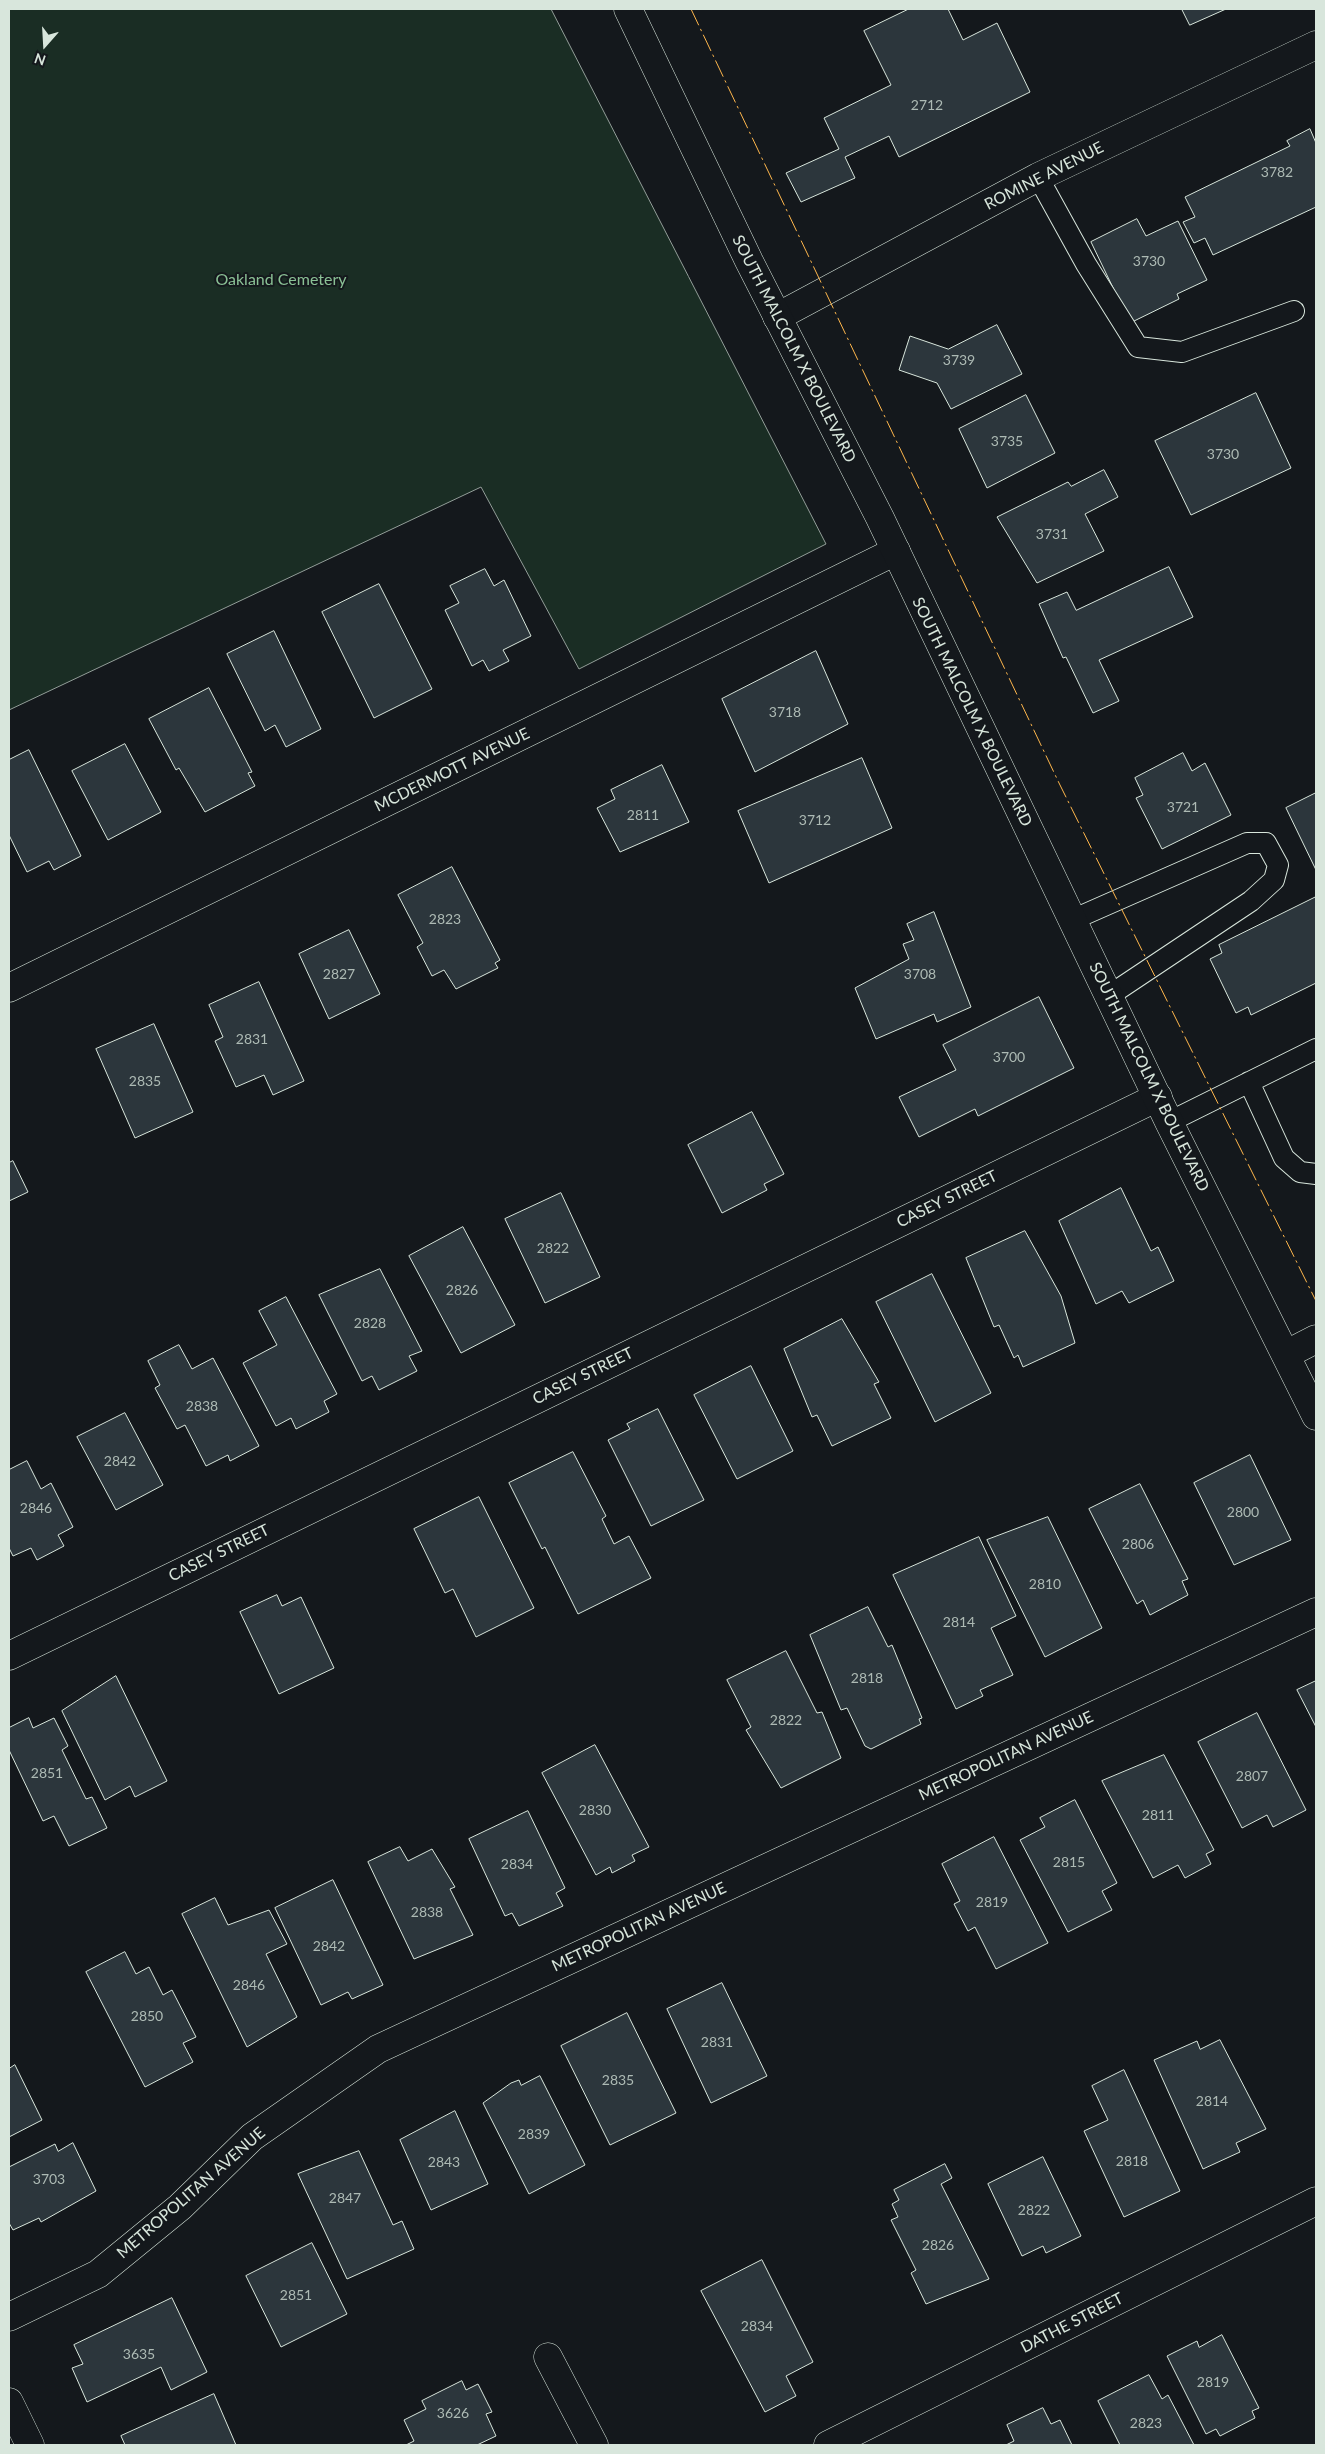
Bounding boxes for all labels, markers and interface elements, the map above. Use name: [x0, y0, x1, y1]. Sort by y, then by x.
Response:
north arrow: [20, 20, 70, 70]
text: N: [32, 50, 48, 69]
house number: 2712: [911, 97, 943, 113]
street label: ROMINE AVENUE: [981, 138, 1107, 214]
house number: 3782: [1261, 164, 1293, 180]
street label: SOUTH MALCOLM X BOULEVARD: [728, 232, 860, 466]
house number: 3730: [1133, 253, 1165, 269]
park label: Oakland Cemetery: [215, 270, 347, 290]
house number: 3739: [943, 352, 975, 368]
house number: 3735: [991, 433, 1023, 449]
house number: 3730: [1207, 446, 1239, 462]
house number: 3731: [1036, 526, 1068, 542]
street label: SOUTH MALCOLM X BOULEVARD: [908, 594, 1036, 830]
house number: 3718: [769, 704, 801, 720]
street label: MCDERMOTT AVENUE: [371, 724, 533, 816]
house number: 3721: [1167, 799, 1199, 815]
house number: 2811: [627, 807, 659, 823]
house number: 3712: [799, 812, 831, 828]
house number: 2823: [429, 911, 461, 927]
street label: SOUTH MALCOLM X BOULEVARD: [1085, 959, 1213, 1195]
house number: 2827: [323, 966, 355, 982]
house number: 3708: [904, 966, 936, 982]
house number: 2831: [236, 1031, 268, 1047]
house number: 3700: [993, 1049, 1025, 1065]
house number: 2835: [129, 1073, 161, 1089]
street label: CASEY STREET: [894, 1166, 1000, 1232]
house number: 2822: [537, 1240, 569, 1256]
house number: 2826: [446, 1282, 478, 1298]
house number: 2828: [354, 1315, 386, 1331]
street label: CASEY STREET: [530, 1343, 636, 1409]
house number: 2838: [186, 1398, 218, 1414]
house number: 2842: [104, 1453, 136, 1469]
house number: 2846: [20, 1500, 52, 1516]
house number: 2800: [1227, 1504, 1259, 1520]
street label: CASEY STREET: [166, 1520, 272, 1586]
house number: 2806: [1122, 1536, 1154, 1552]
house number: 2810: [1029, 1576, 1061, 1592]
house number: 2814: [943, 1614, 975, 1630]
house number: 2818: [851, 1670, 883, 1686]
street label: METROPOLITAN AVENUE: [916, 1707, 1096, 1805]
house number: 2822: [770, 1712, 802, 1728]
house number: 2851: [31, 1765, 63, 1781]
house number: 2807: [1236, 1768, 1268, 1784]
house number: 2830: [579, 1802, 611, 1818]
house number: 2811: [1142, 1807, 1174, 1823]
house number: 2815: [1053, 1854, 1085, 1870]
house number: 2834: [501, 1856, 533, 1872]
street label: METROPOLITAN AVENUE: [549, 1878, 729, 1976]
house number: 2819: [976, 1894, 1008, 1910]
house number: 2838: [411, 1904, 443, 1920]
house number: 2842: [313, 1938, 345, 1954]
house number: 2846: [233, 1977, 265, 1993]
house number: 2850: [131, 2008, 163, 2024]
house number: 2831: [701, 2034, 733, 2050]
house number: 2835: [602, 2072, 634, 2088]
house number: 2814: [1196, 2093, 1228, 2109]
street label: METROPOLITAN AVENUE: [113, 2123, 269, 2263]
house number: 2839: [518, 2126, 550, 2142]
house number: 2818: [1116, 2153, 1148, 2169]
house number: 2843: [428, 2154, 460, 2170]
house number: 3703: [33, 2171, 65, 2187]
house number: 2847: [329, 2190, 361, 2206]
house number: 2822: [1018, 2202, 1050, 2218]
house number: 2826: [922, 2237, 954, 2253]
house number: 2851: [280, 2287, 312, 2303]
street label: DATHE STREET: [1017, 2289, 1127, 2357]
house number: 2834: [741, 2318, 773, 2334]
house number: 3635: [123, 2346, 155, 2362]
house number: 2819: [1197, 2374, 1229, 2390]
house number: 3626: [437, 2405, 469, 2421]
house number: 2823: [1130, 2415, 1162, 2431]

